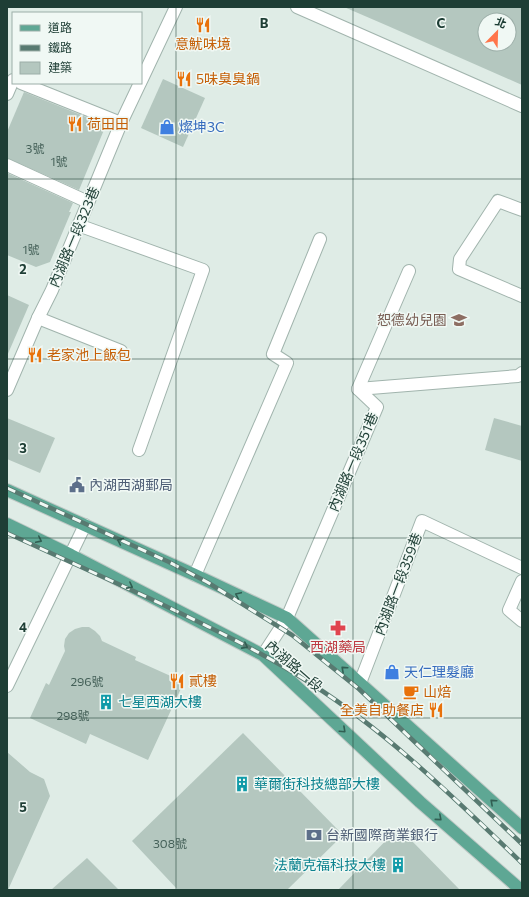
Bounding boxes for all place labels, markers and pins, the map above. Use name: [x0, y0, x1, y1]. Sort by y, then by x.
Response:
restaurant icon: 意魷味境: [194, 16, 212, 34]
place label: 意魷味境: [175, 35, 231, 52]
restaurant icon: 5味臭臭鍋: [175, 70, 193, 88]
place label: 5味臭臭鍋: [196, 70, 260, 87]
restaurant icon: 荷田田: [66, 115, 84, 133]
place label: 荷田田: [87, 115, 129, 132]
shop icon: 燦坤3C: [158, 118, 176, 136]
place label: 燦坤3C: [179, 118, 225, 135]
place label: 恕德幼兒園: [377, 311, 447, 328]
school or university icon: 恕德幼兒園: [450, 311, 468, 329]
restaurant icon: 老家池上飯包: [26, 346, 44, 364]
place label: 老家池上飯包: [47, 346, 131, 363]
public building icon: 內湖西湖郵局: [68, 476, 86, 494]
place label: 內湖西湖郵局: [89, 476, 173, 493]
pharmacy icon: 西湖藥局: [329, 619, 347, 637]
place label: 西湖藥局: [310, 638, 366, 655]
shop icon: 天仁理髮廳: [383, 663, 401, 681]
place label: 天仁理髮廳: [404, 663, 474, 680]
restaurant icon: 貳樓: [168, 672, 186, 690]
place label: 貳樓: [189, 672, 217, 689]
cafe icon: 山焙: [402, 683, 420, 701]
place label: 山焙: [423, 683, 451, 700]
building icon: 七星西湖大樓: [97, 693, 115, 711]
place label: 七星西湖大樓: [118, 693, 202, 710]
place label: 全美自助餐店: [340, 701, 424, 718]
restaurant icon: 全美自助餐店: [427, 701, 445, 719]
building icon: 華爾街科技總部大樓: [233, 775, 251, 793]
place label: 華爾街科技總部大樓: [254, 775, 380, 792]
bank icon: 台新國際商業銀行: [305, 826, 323, 844]
place label: 台新國際商業銀行: [326, 826, 438, 843]
place label: 法蘭克福科技大樓: [274, 856, 386, 873]
building icon: 法蘭克福科技大樓: [389, 856, 407, 874]

